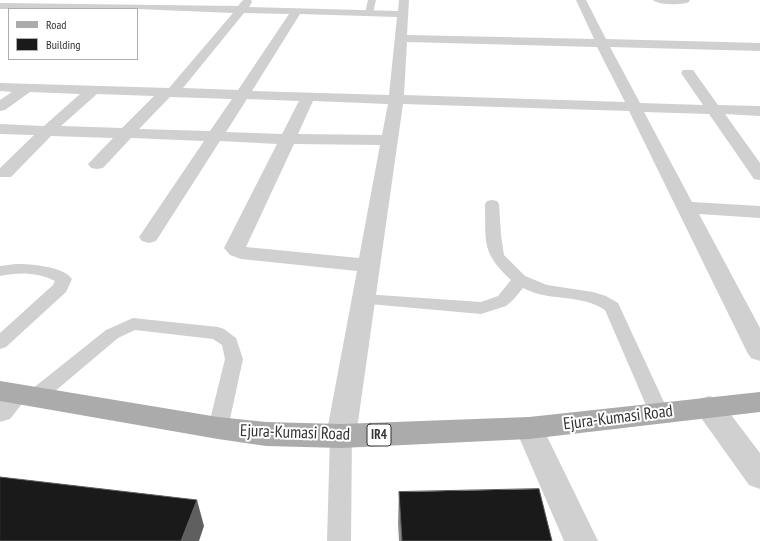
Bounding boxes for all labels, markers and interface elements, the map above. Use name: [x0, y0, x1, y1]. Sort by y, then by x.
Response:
legend: [8, 8, 138, 60]
text: Road: [46, 17, 66, 32]
text: Building: [46, 37, 81, 52]
street label: Ejura-Kumasi Road: [562, 401, 674, 435]
street label: Ejura-Kumasi Road: [240, 421, 350, 445]
road number: IR4: [367, 424, 391, 446]

